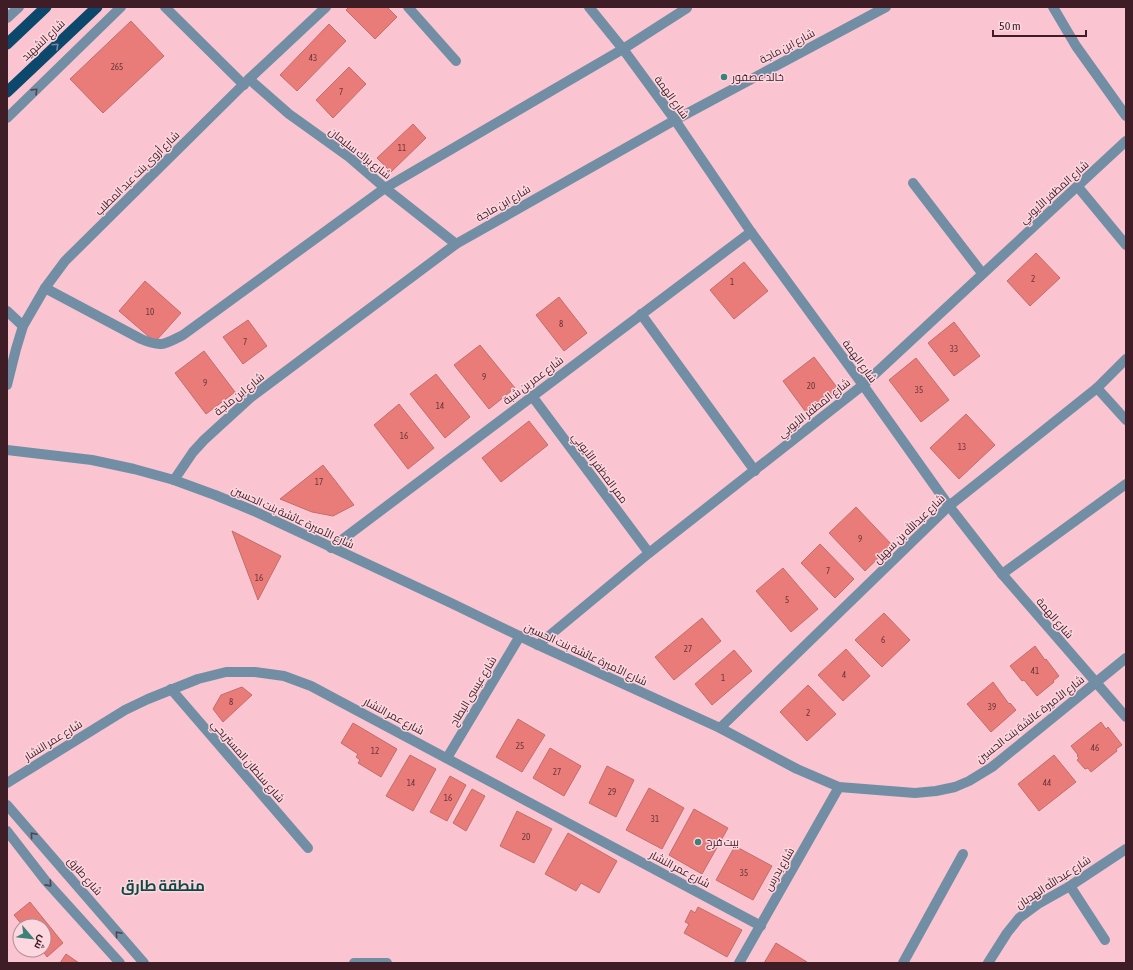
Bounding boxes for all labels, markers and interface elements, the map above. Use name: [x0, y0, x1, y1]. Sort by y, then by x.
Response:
scale bar: [993, 12, 1086, 38]
street label: شارع الشهيد: [19, 17, 68, 64]
text: 50 m: [999, 19, 1021, 33]
street label: شارع ابن ماجة: [757, 26, 818, 67]
one-way arrow: [51, 43, 59, 51]
house number: 43: [309, 53, 317, 63]
house number: 265: [111, 62, 123, 72]
place label: خالد عصفور: [731, 71, 784, 84]
marker: خالد عصفور: [719, 72, 729, 82]
street label: شارع الهمة: [651, 73, 692, 122]
house number: 7: [339, 87, 343, 97]
one-way arrow: [30, 88, 38, 96]
street label: شارع براك سليمان: [325, 125, 394, 183]
street label: شارع أروى بنت عبد المطلب: [92, 128, 183, 219]
house number: 11: [398, 143, 406, 153]
street label: شارع المظفر الأيوبي: [1017, 158, 1093, 228]
street label: شارع ابن ماجة: [474, 183, 533, 225]
house number: 2: [1031, 274, 1035, 284]
house number: 1: [730, 277, 734, 287]
house number: 10: [146, 307, 154, 317]
house number: 8: [559, 319, 563, 329]
house number: 7: [243, 337, 247, 347]
street label: شارع الهمة: [839, 337, 880, 386]
house number: 33: [950, 344, 958, 354]
street label: شارع عمر بن شبة: [500, 353, 567, 408]
street label: شارع ابن ماجة: [212, 370, 268, 419]
house number: 9: [482, 372, 486, 382]
street label: شارع المظفر الأيوبي: [776, 376, 854, 442]
house number: 9: [203, 378, 207, 388]
house number: 20: [807, 381, 815, 391]
house number: 35: [915, 385, 923, 395]
house number: 14: [436, 401, 444, 411]
house number: 16: [400, 431, 408, 441]
street label: ممر المظفر الأيوبي: [567, 431, 630, 507]
house number: 13: [958, 442, 966, 452]
house number: 17: [315, 477, 323, 487]
street label: شارع الأميرة عائشة بنت الحسين: [229, 483, 356, 553]
street label: شارع عبدالله بن سهيل: [870, 491, 948, 567]
house number: 9: [858, 534, 862, 544]
house number: 7: [826, 566, 830, 576]
house number: 16: [255, 573, 263, 583]
house number: 5: [785, 595, 789, 605]
street label: شارع الهمة: [1033, 595, 1076, 642]
street label: شارع الأميرة عائشة بنت الحسين: [522, 620, 649, 690]
house number: 6: [881, 635, 885, 645]
house number: 27: [684, 644, 692, 654]
street label: شارع عيسى البطاح: [447, 654, 500, 729]
house number: 41: [1031, 666, 1039, 676]
house number: 4: [842, 670, 846, 680]
house number: 1: [721, 673, 725, 683]
street label: شارع الأميرة عائشة بنت الحسين: [973, 673, 1088, 767]
street label: شارع عمر النشار: [360, 695, 426, 739]
house number: 8: [229, 697, 233, 707]
house number: 39: [988, 702, 996, 712]
house number: 2: [806, 708, 810, 718]
street label: شارع عمر النشار: [21, 717, 85, 765]
street label: شارع سلطان المستريحي: [207, 717, 287, 807]
house number: 25: [516, 741, 524, 751]
house number: 46: [1091, 743, 1099, 753]
house number: 12: [371, 746, 379, 756]
house number: 27: [553, 767, 561, 777]
house number: 14: [407, 778, 415, 788]
house number: 44: [1043, 778, 1051, 788]
house number: 29: [608, 787, 616, 797]
house number: 16: [444, 793, 452, 803]
house number: 31: [651, 814, 659, 824]
house number: 20: [522, 832, 530, 842]
one-way arrow: [31, 833, 38, 840]
place label: بيت فرح: [706, 836, 739, 850]
marker: بيت فرح: [693, 837, 703, 847]
street label: شارع بدرس: [762, 845, 798, 894]
street label: شارع عمر النشار: [646, 848, 712, 892]
street label: شارع عبدالله الهدبان: [1012, 852, 1094, 912]
street label: شارع طارق: [64, 854, 105, 899]
house number: 35: [740, 868, 748, 878]
district label: منطقة طارق: [121, 877, 205, 895]
one-way arrow: [44, 879, 51, 886]
north arrow: [12, 918, 52, 958]
one-way arrow: [116, 931, 123, 938]
text: ش: [31, 933, 49, 952]

